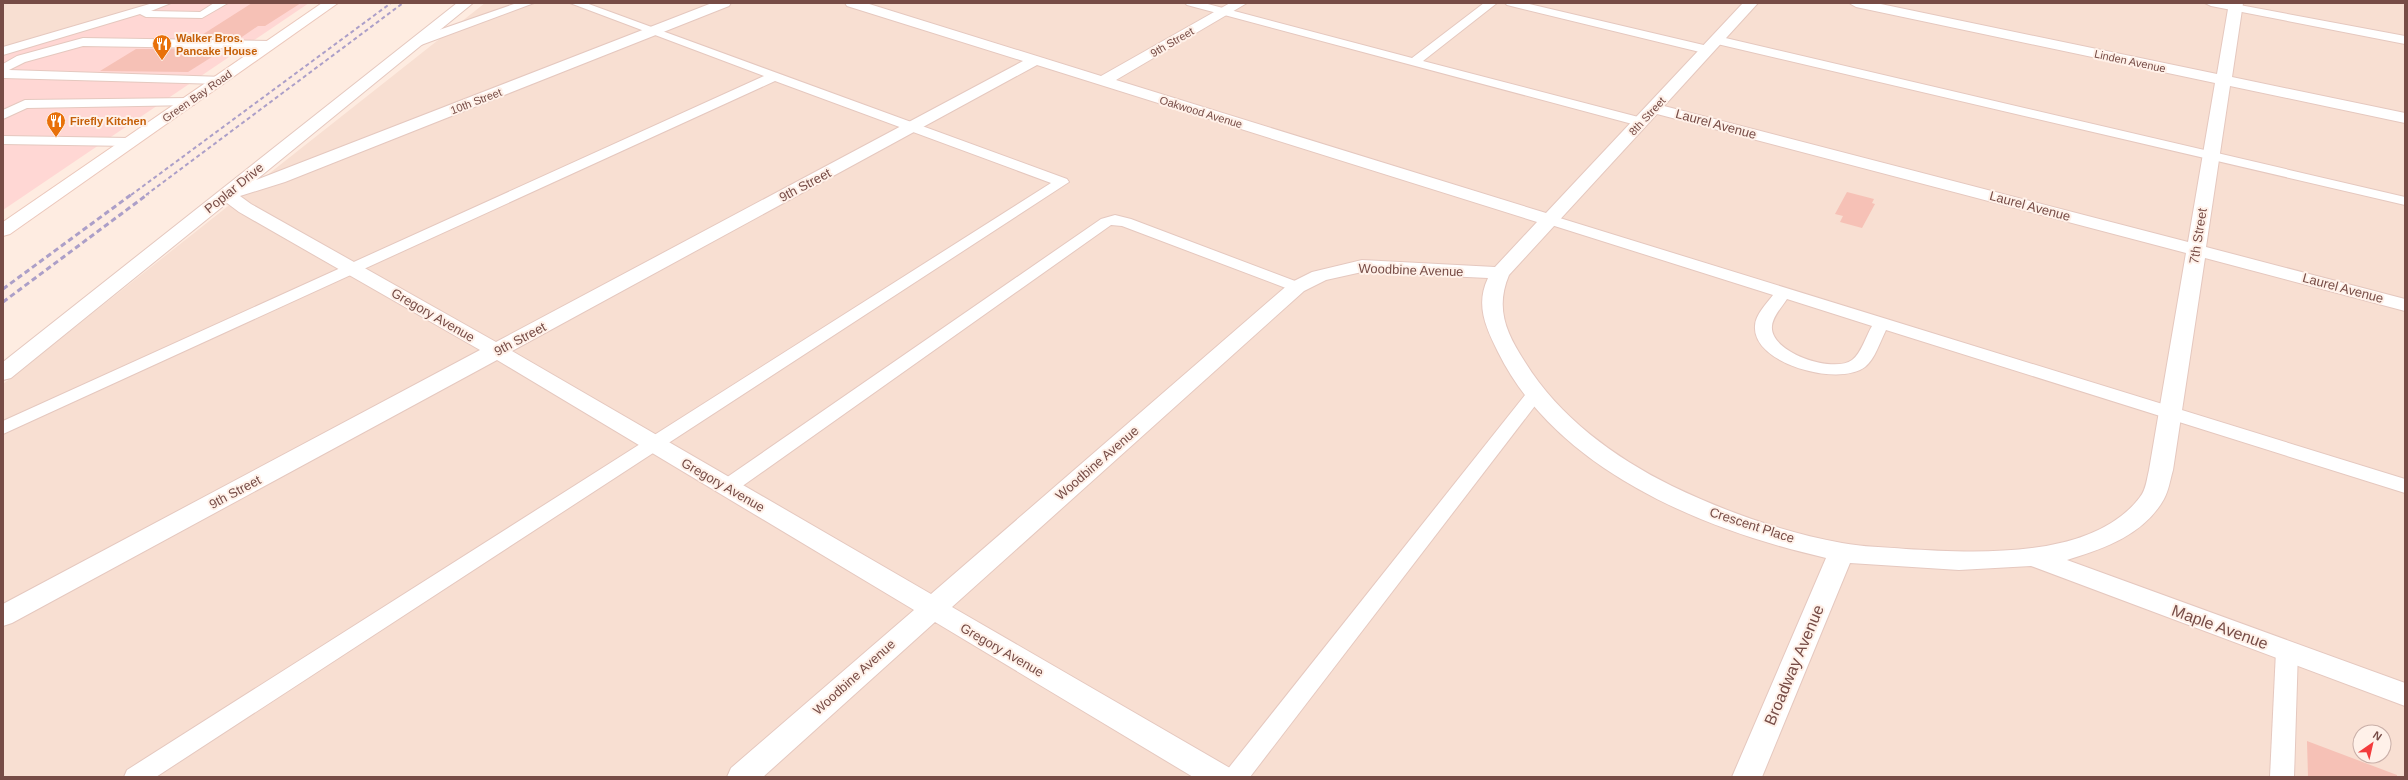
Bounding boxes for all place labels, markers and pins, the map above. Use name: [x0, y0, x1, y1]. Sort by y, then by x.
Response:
place label: Walker Bros. Pancake House: [176, 32, 257, 57]
restaurant icon: Walker Bros. Pancake House: [151, 33, 173, 61]
restaurant icon: Firefly Kitchen: [45, 110, 67, 138]
place label: Firefly Kitchen: [70, 115, 147, 127]

